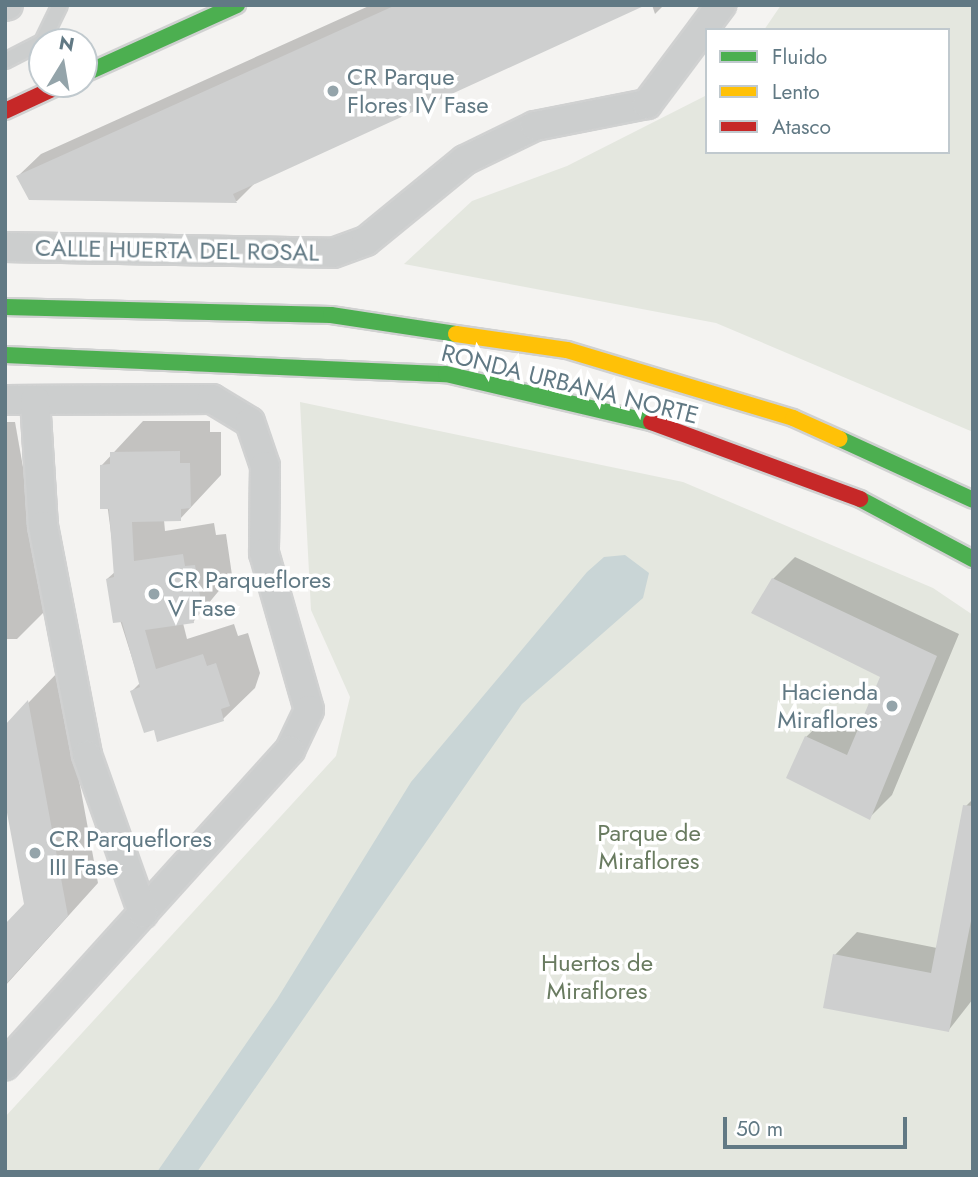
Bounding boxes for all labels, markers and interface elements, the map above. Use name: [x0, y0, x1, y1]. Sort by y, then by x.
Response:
north arrow: [28, 28, 98, 98]
legend: [705, 28, 950, 154]
text: N: [57, 29, 77, 59]
text: Fluido: [772, 42, 827, 72]
place label: CR Parque Flores IV Fase: [347, 63, 489, 119]
text: Lento: [772, 77, 820, 107]
marker: CR Parque Flores IV Fase: [325, 83, 341, 99]
text: Atasco: [772, 112, 831, 142]
street label: CALLE HUERTA DEL ROSAL: [35, 233, 319, 267]
street label: RONDA URBANA NORTE: [438, 338, 702, 430]
place label: CR Parqueflores V Fase: [168, 566, 331, 622]
marker: CR Parqueflores V Fase: [146, 586, 162, 602]
place label: Hacienda Miraflores: [777, 678, 878, 734]
marker: Hacienda Miraflores: [884, 698, 900, 714]
park label: Parque de Miraflores: [597, 819, 701, 875]
place label: CR Parqueflores III Fase: [49, 825, 212, 881]
marker: CR Parqueflores III Fase: [27, 845, 43, 861]
park label: Huertos de Miraflores: [541, 949, 653, 1005]
scale bar: [726, 1104, 910, 1148]
text: 50 m: [736, 1114, 783, 1144]

